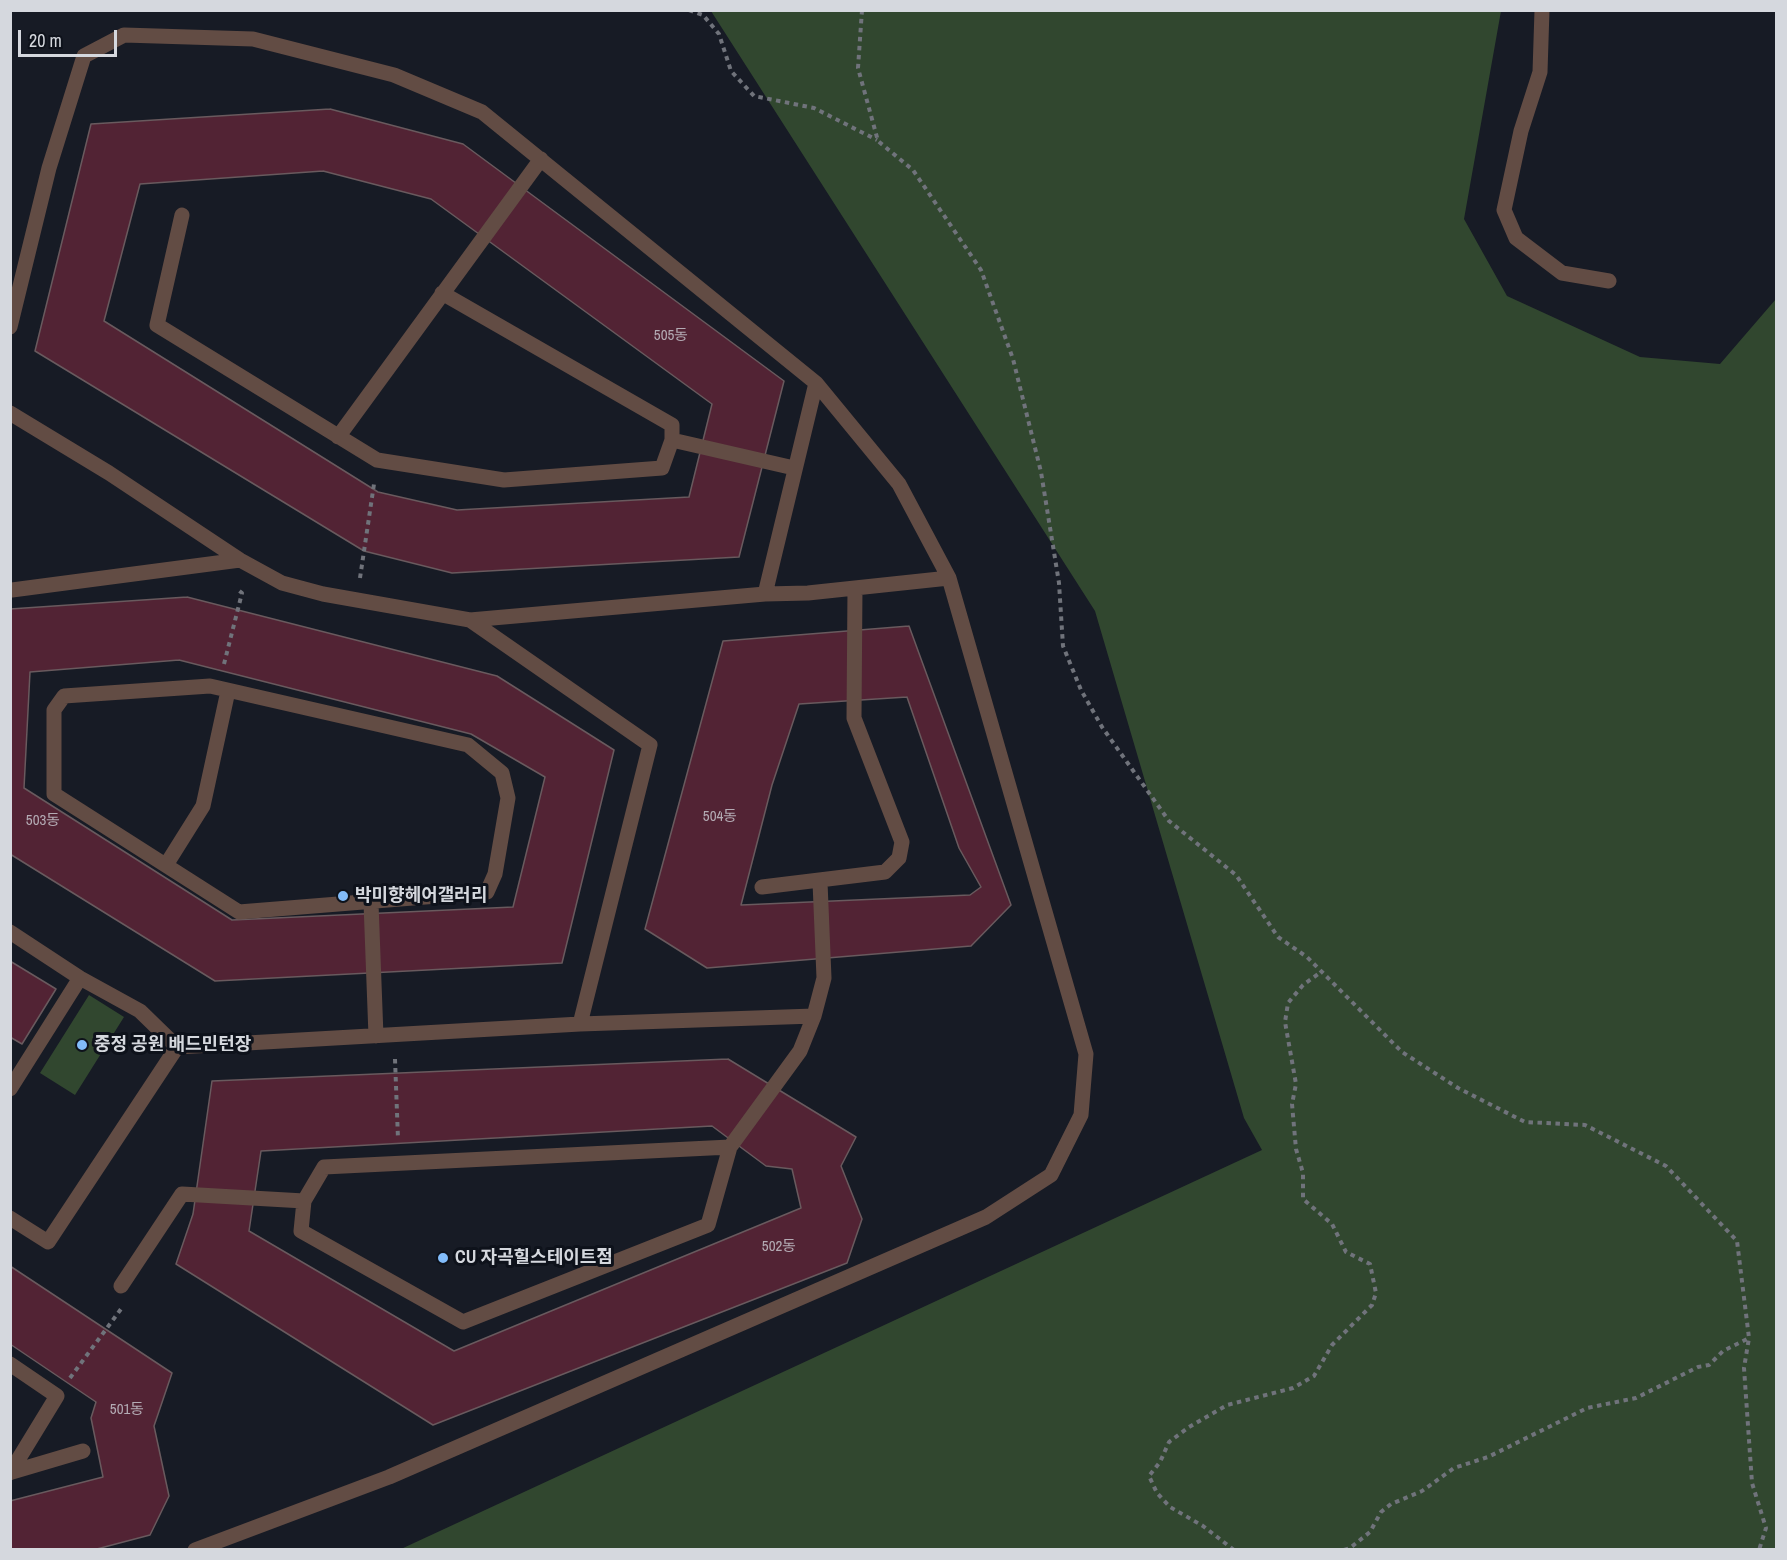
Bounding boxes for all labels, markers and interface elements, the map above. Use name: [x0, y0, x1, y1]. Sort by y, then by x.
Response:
scale bar: [21, 18, 120, 56]
text: 20 m: [29, 28, 62, 53]
house number: 505동: [654, 327, 688, 345]
house number: 504동: [703, 808, 737, 826]
house number: 503동: [26, 812, 60, 830]
place label: 박미향헤어갤러리: [355, 885, 487, 907]
marker: 박미향헤어갤러리: [336, 889, 350, 903]
place label: 중정 공원 배드민턴장: [94, 1034, 251, 1056]
marker: 중정 공원 배드민턴장: [75, 1038, 89, 1052]
house number: 502동: [762, 1238, 796, 1256]
place label: CU 자곡힐스테이트점: [455, 1247, 613, 1269]
marker: CU 자곡힐스테이트점: [436, 1251, 450, 1265]
house number: 501동: [110, 1401, 144, 1419]

